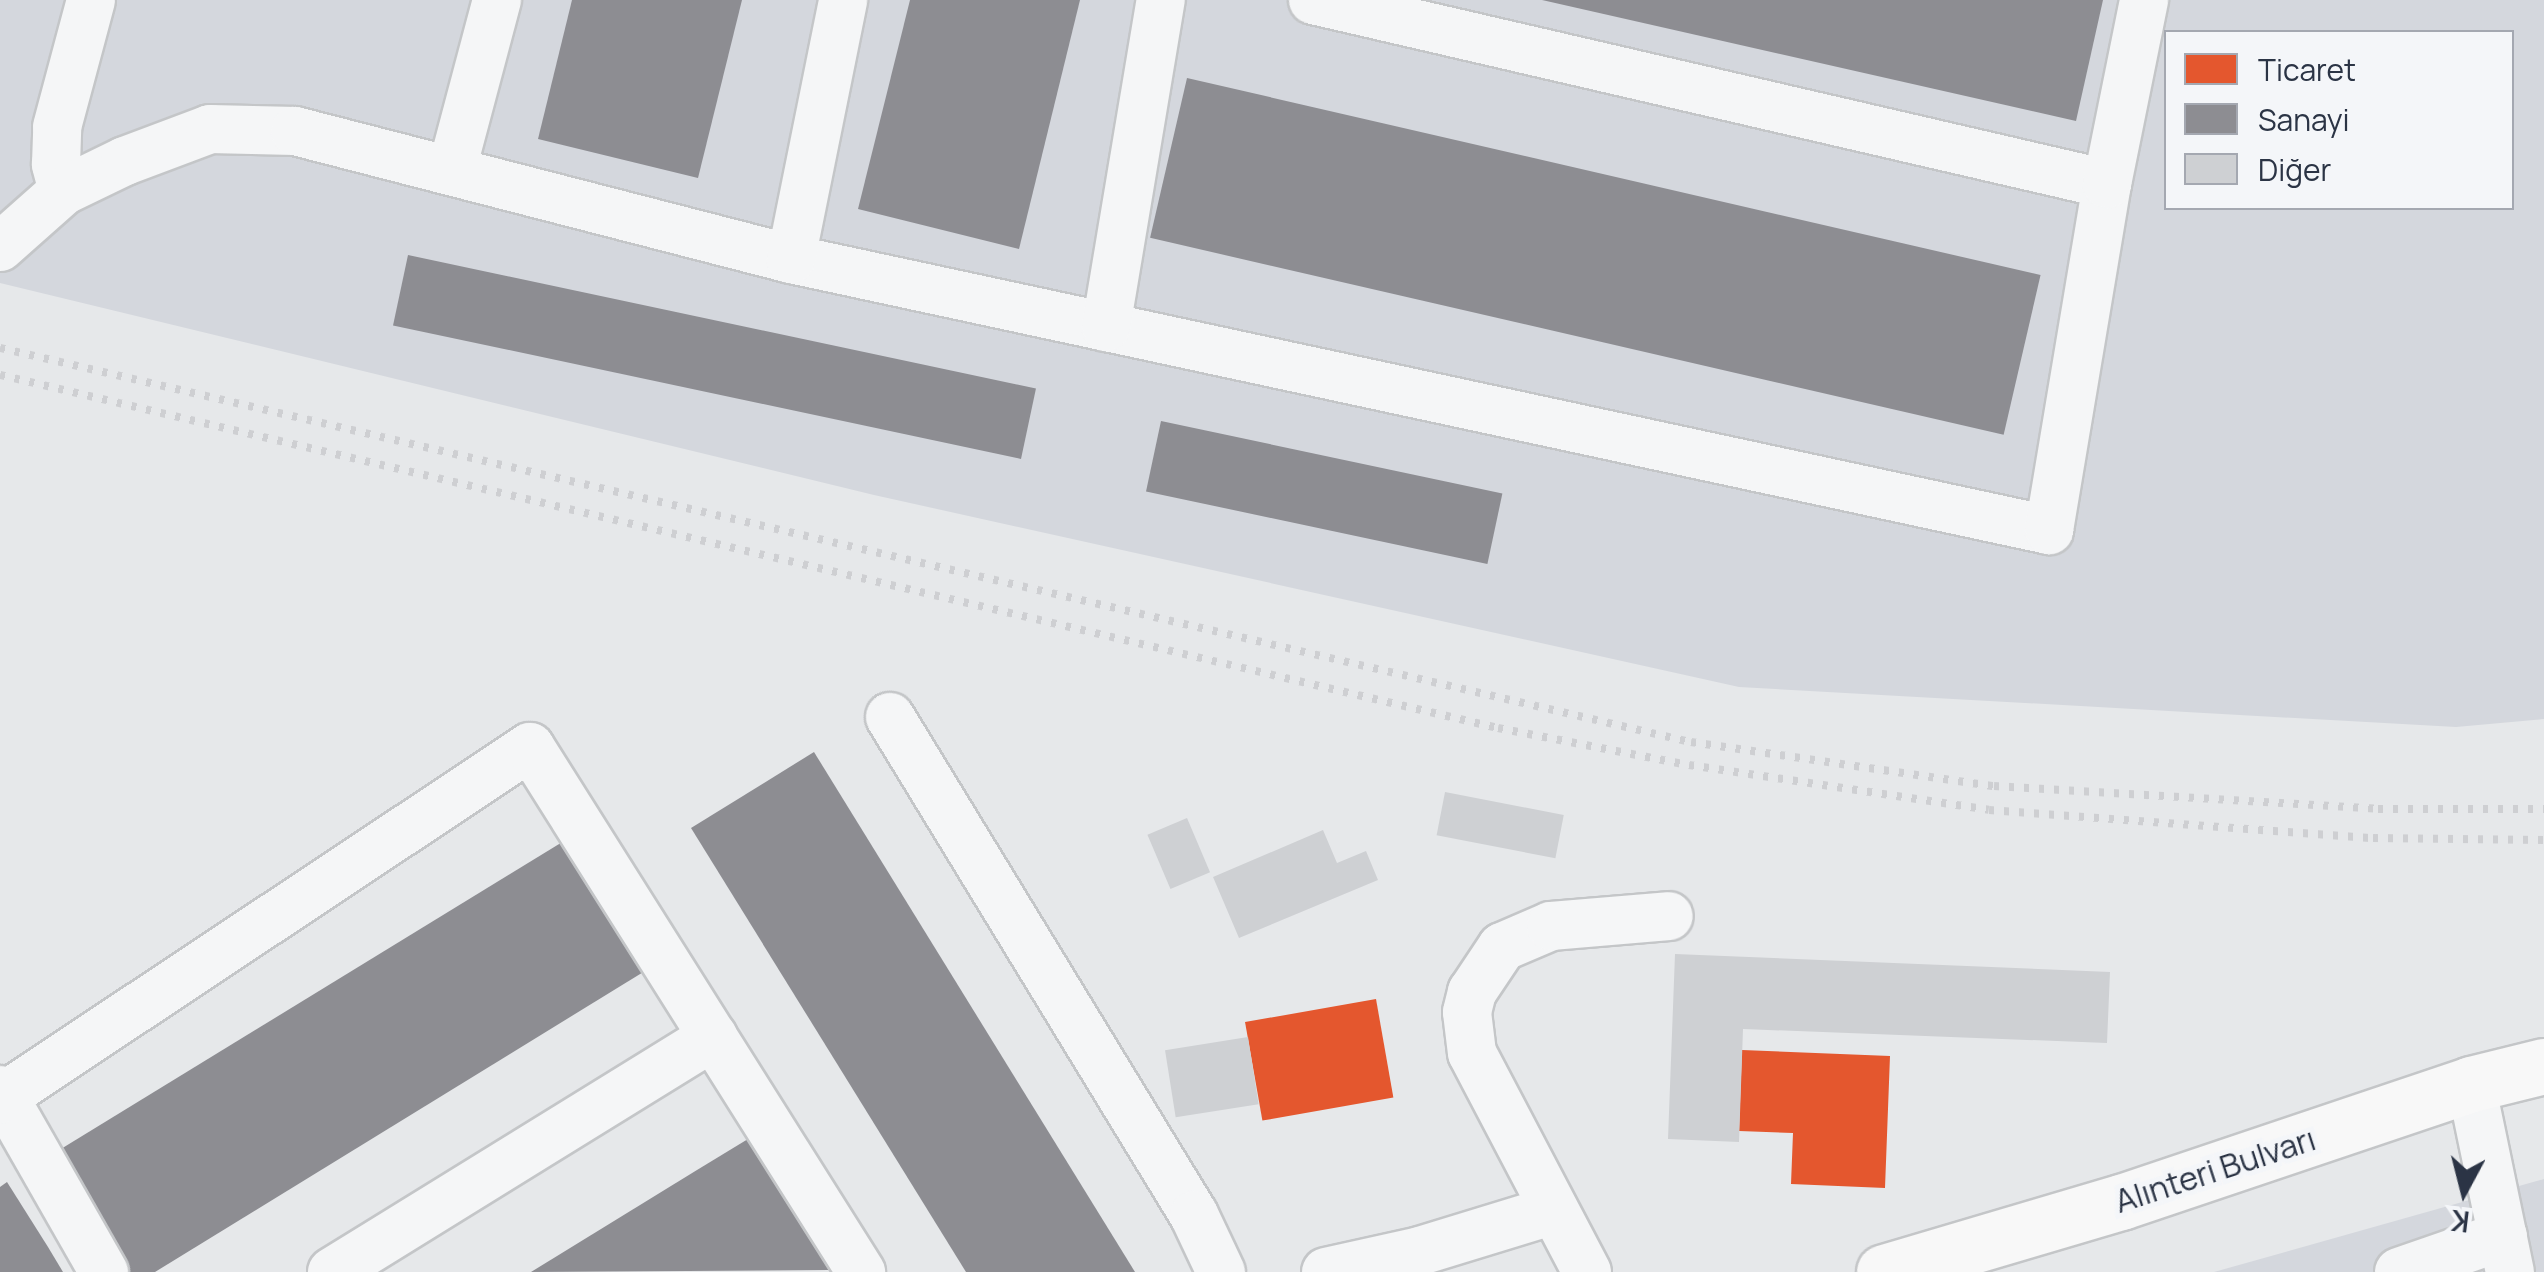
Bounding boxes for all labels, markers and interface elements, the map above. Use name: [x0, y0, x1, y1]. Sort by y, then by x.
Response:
legend: [2164, 30, 2514, 210]
text: Ticaret: [2258, 49, 2356, 90]
text: Sanayi: [2258, 99, 2350, 140]
text: Diğer: [2258, 149, 2331, 190]
street label: Alınteri Bulvarı: [2110, 1119, 2320, 1221]
north arrow: [2414, 1142, 2514, 1242]
text: K: [2449, 1202, 2472, 1242]

